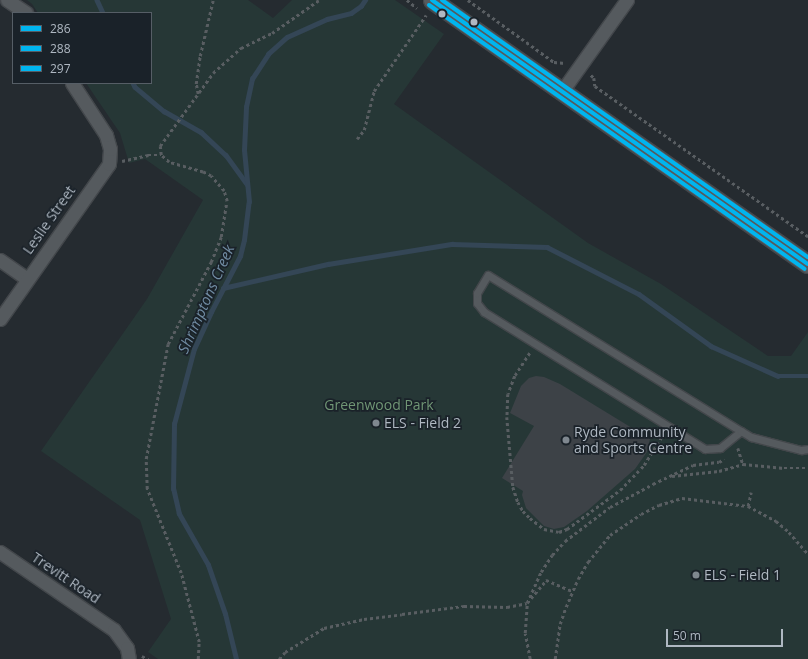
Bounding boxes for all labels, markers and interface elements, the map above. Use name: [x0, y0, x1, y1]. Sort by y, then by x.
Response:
unlabelled marker: [437, 9, 447, 19]
legend: [12, 12, 152, 84]
unlabelled marker: [469, 17, 479, 27]
text: 286: [50, 20, 71, 37]
text: 288: [50, 40, 71, 57]
text: 297: [50, 60, 71, 77]
street label: Leslie Street: [19, 183, 79, 257]
water label: Shrimptons Creek: [174, 242, 238, 356]
park label: Greenwood Park: [324, 397, 434, 413]
place label: ELS - Field 2: [384, 415, 461, 431]
marker: ELS - Field 2: [371, 418, 381, 428]
place label: Ryde Community and Sports Centre: [574, 424, 692, 456]
marker: Ryde Community and Sports Centre: [561, 435, 571, 445]
street label: Trevitt Road: [29, 549, 103, 607]
place label: ELS - Field 1: [704, 567, 781, 583]
marker: ELS - Field 1: [691, 570, 701, 580]
scale bar: [668, 621, 785, 647]
text: 50 m: [673, 627, 701, 644]

